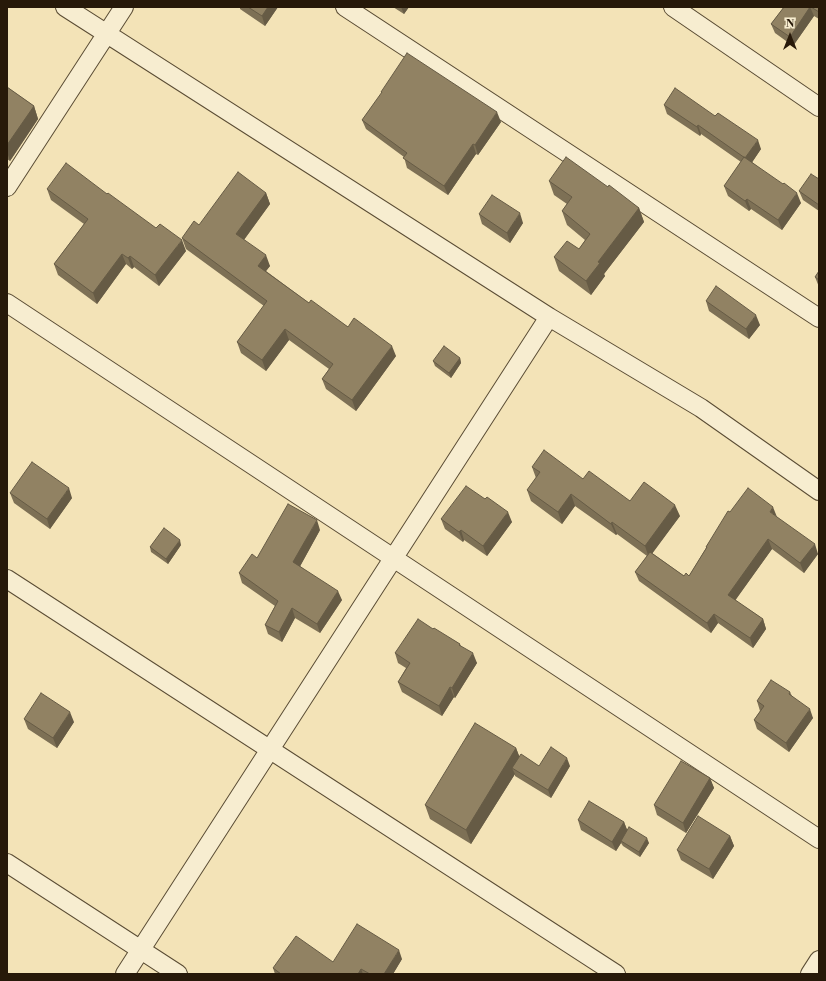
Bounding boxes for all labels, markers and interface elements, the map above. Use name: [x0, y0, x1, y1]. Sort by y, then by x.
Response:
north arrow: [770, 16, 810, 56]
text: N: [786, 17, 794, 31]

